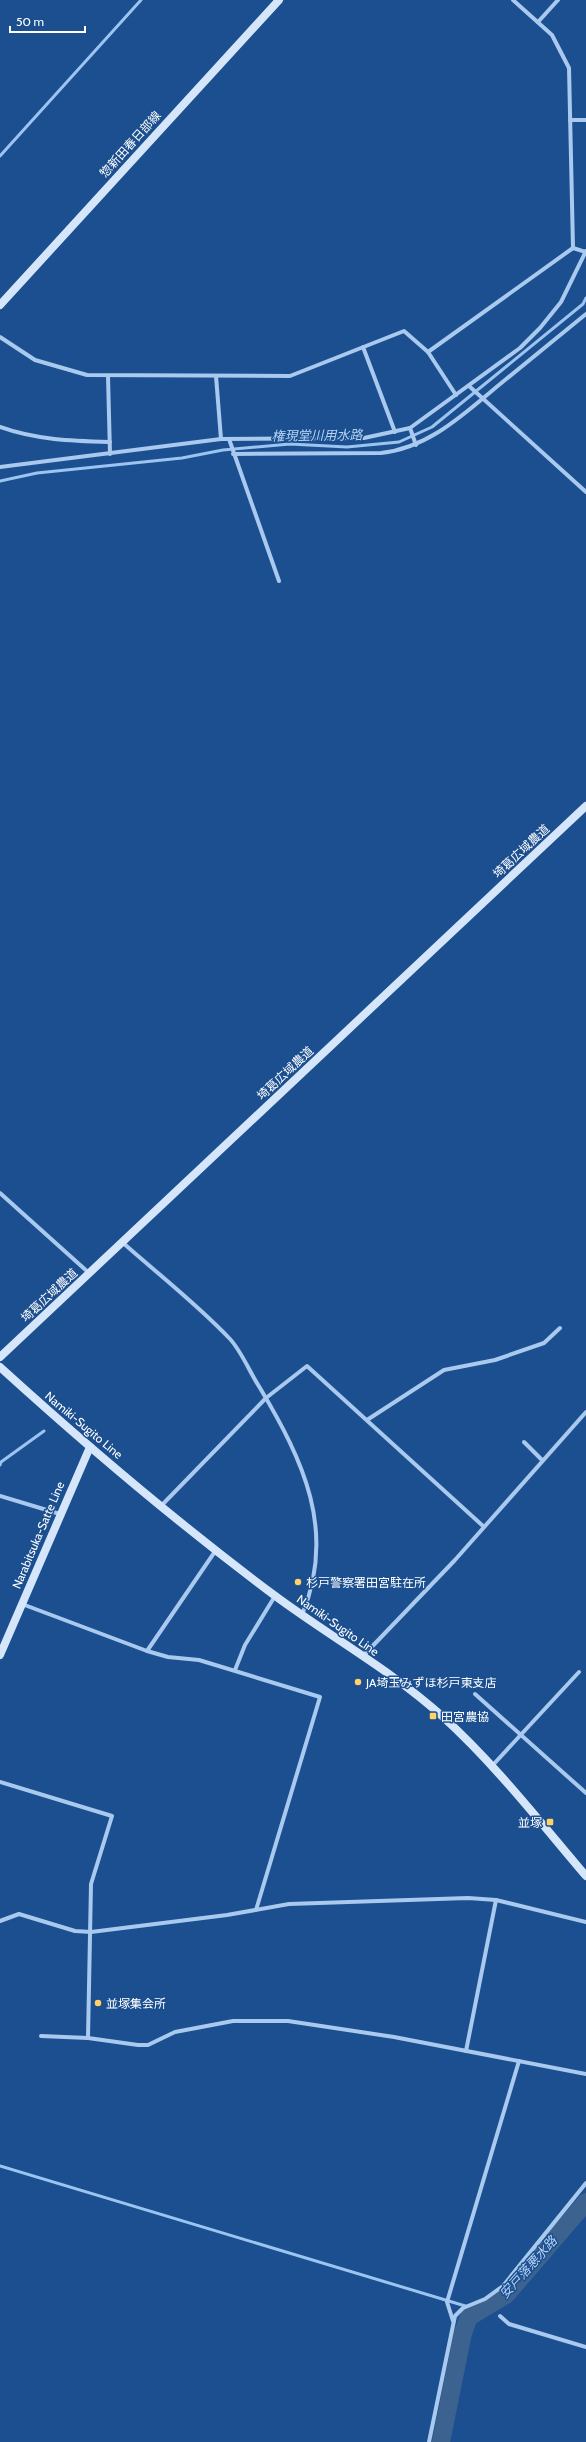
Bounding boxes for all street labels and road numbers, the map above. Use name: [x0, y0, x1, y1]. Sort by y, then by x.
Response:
street label: 惣新田春日部線: [96, 108, 164, 180]
street label: 埼葛広域農道: [490, 821, 552, 881]
street label: 埼葛広域農道: [254, 1043, 316, 1103]
street label: 埼葛広域農道: [18, 1265, 80, 1325]
street label: Namiki-Sugito Line: [42, 1388, 126, 1462]
street label: Narabitsuka-Satte Line: [9, 1479, 67, 1591]
street label: Namiki-Sugito Line: [294, 1591, 382, 1659]

